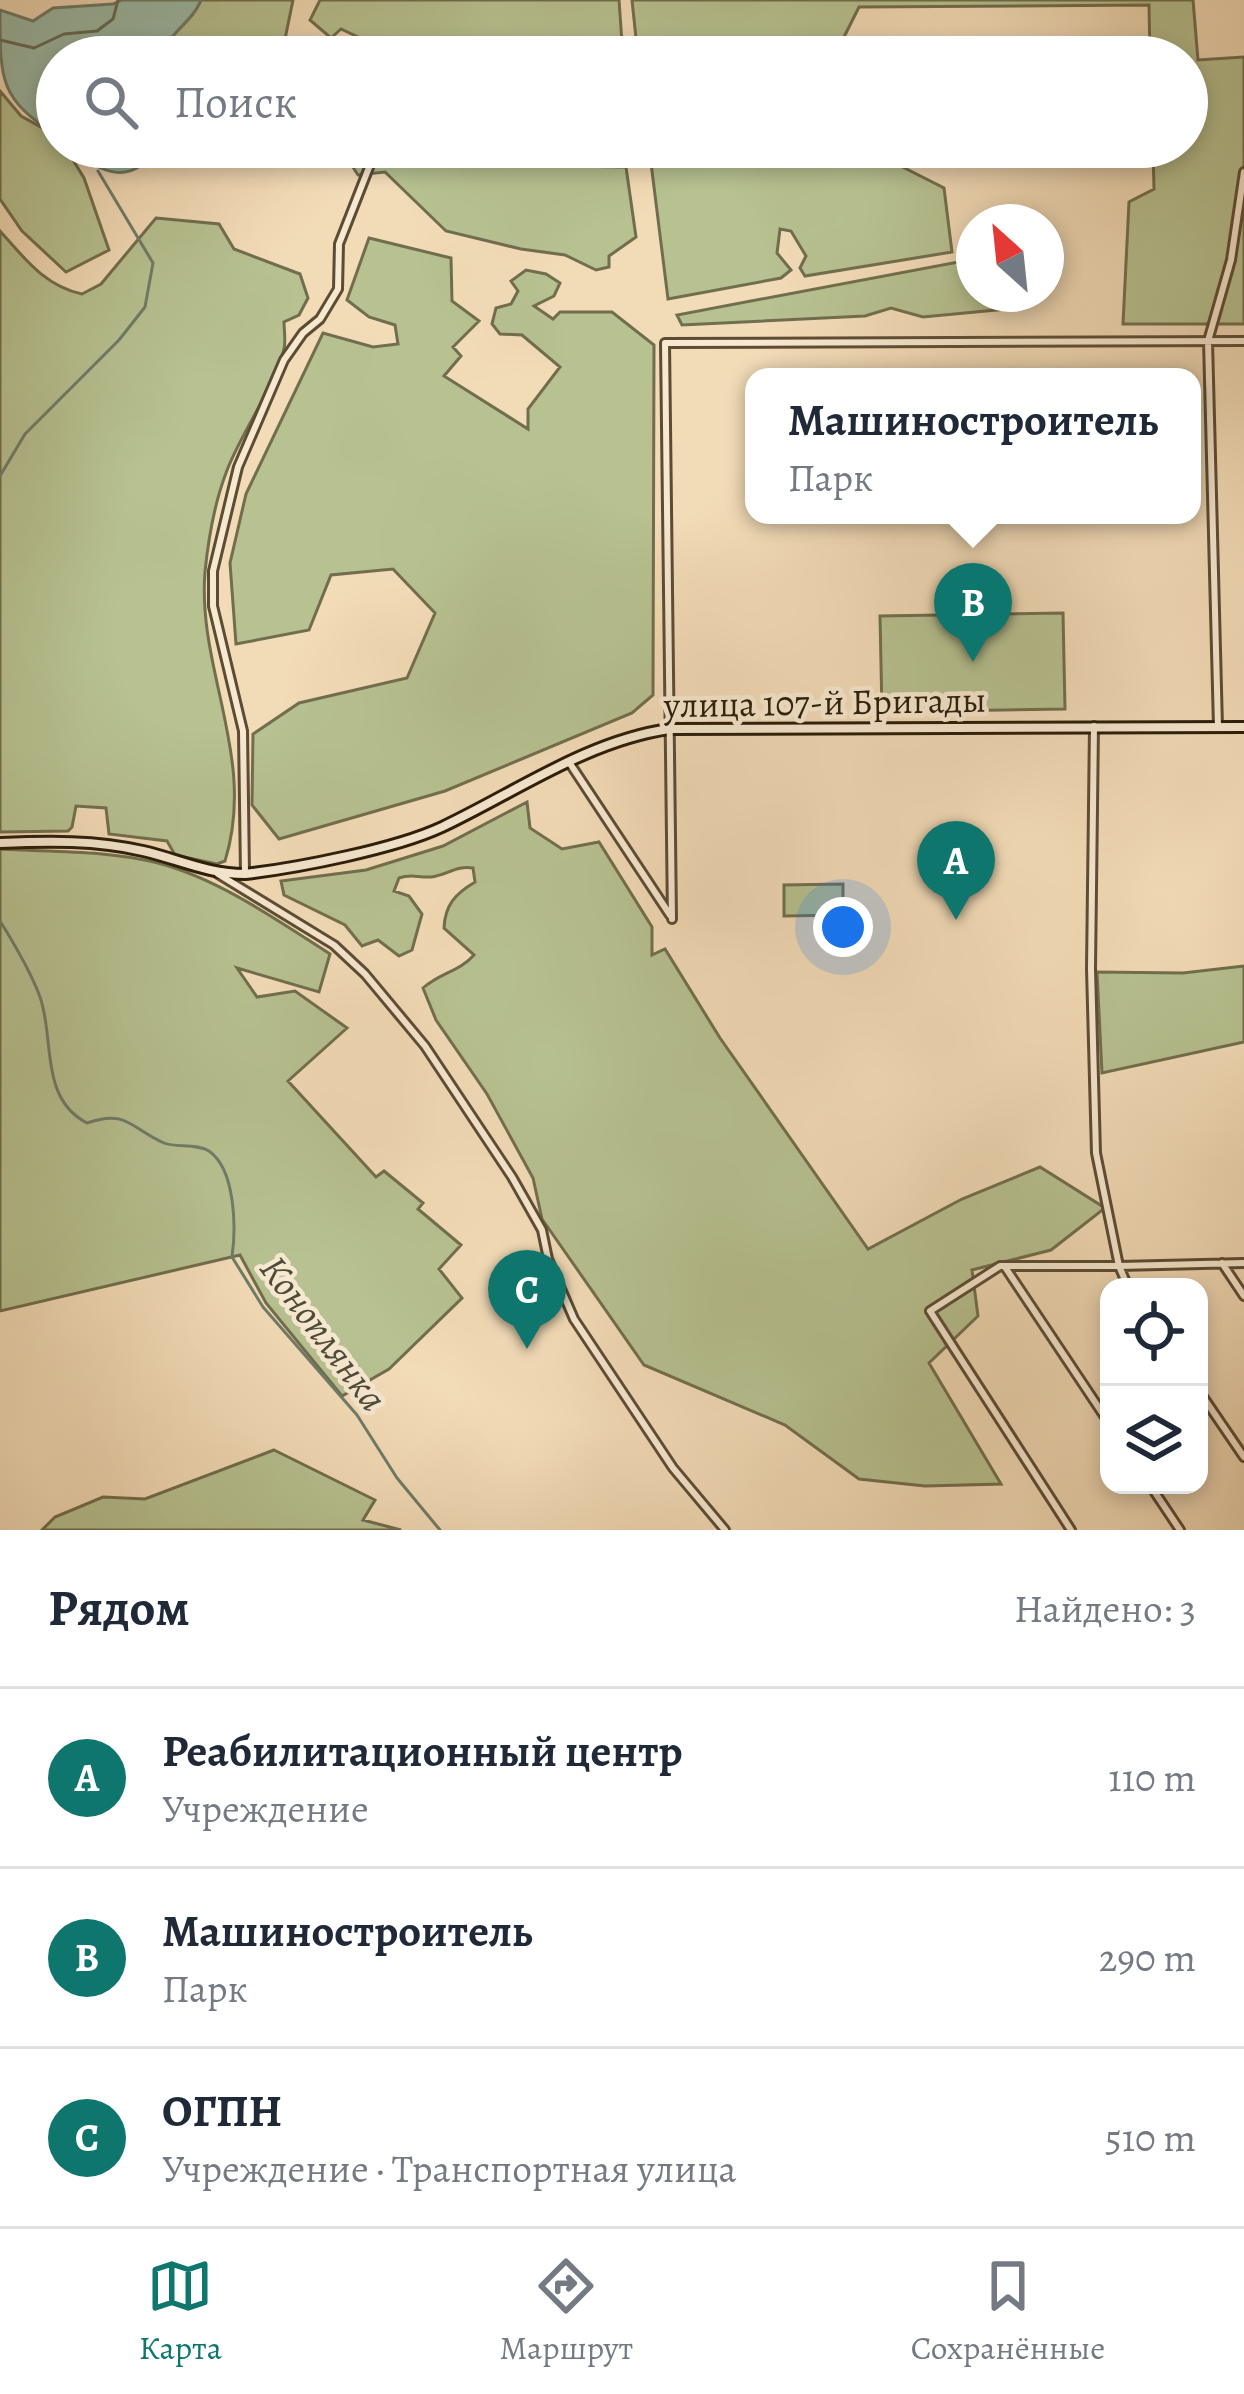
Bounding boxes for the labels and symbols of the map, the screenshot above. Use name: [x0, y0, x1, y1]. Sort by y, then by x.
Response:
north arrow: [956, 204, 1064, 312]
pin: B: [934, 563, 1012, 662]
street label: улица 107-й Бригады: [662, 675, 987, 729]
pin: A: [917, 821, 995, 920]
your location: [813, 897, 873, 957]
water label: Коноплянка: [248, 1244, 400, 1422]
pin: C: [488, 1250, 566, 1349]

